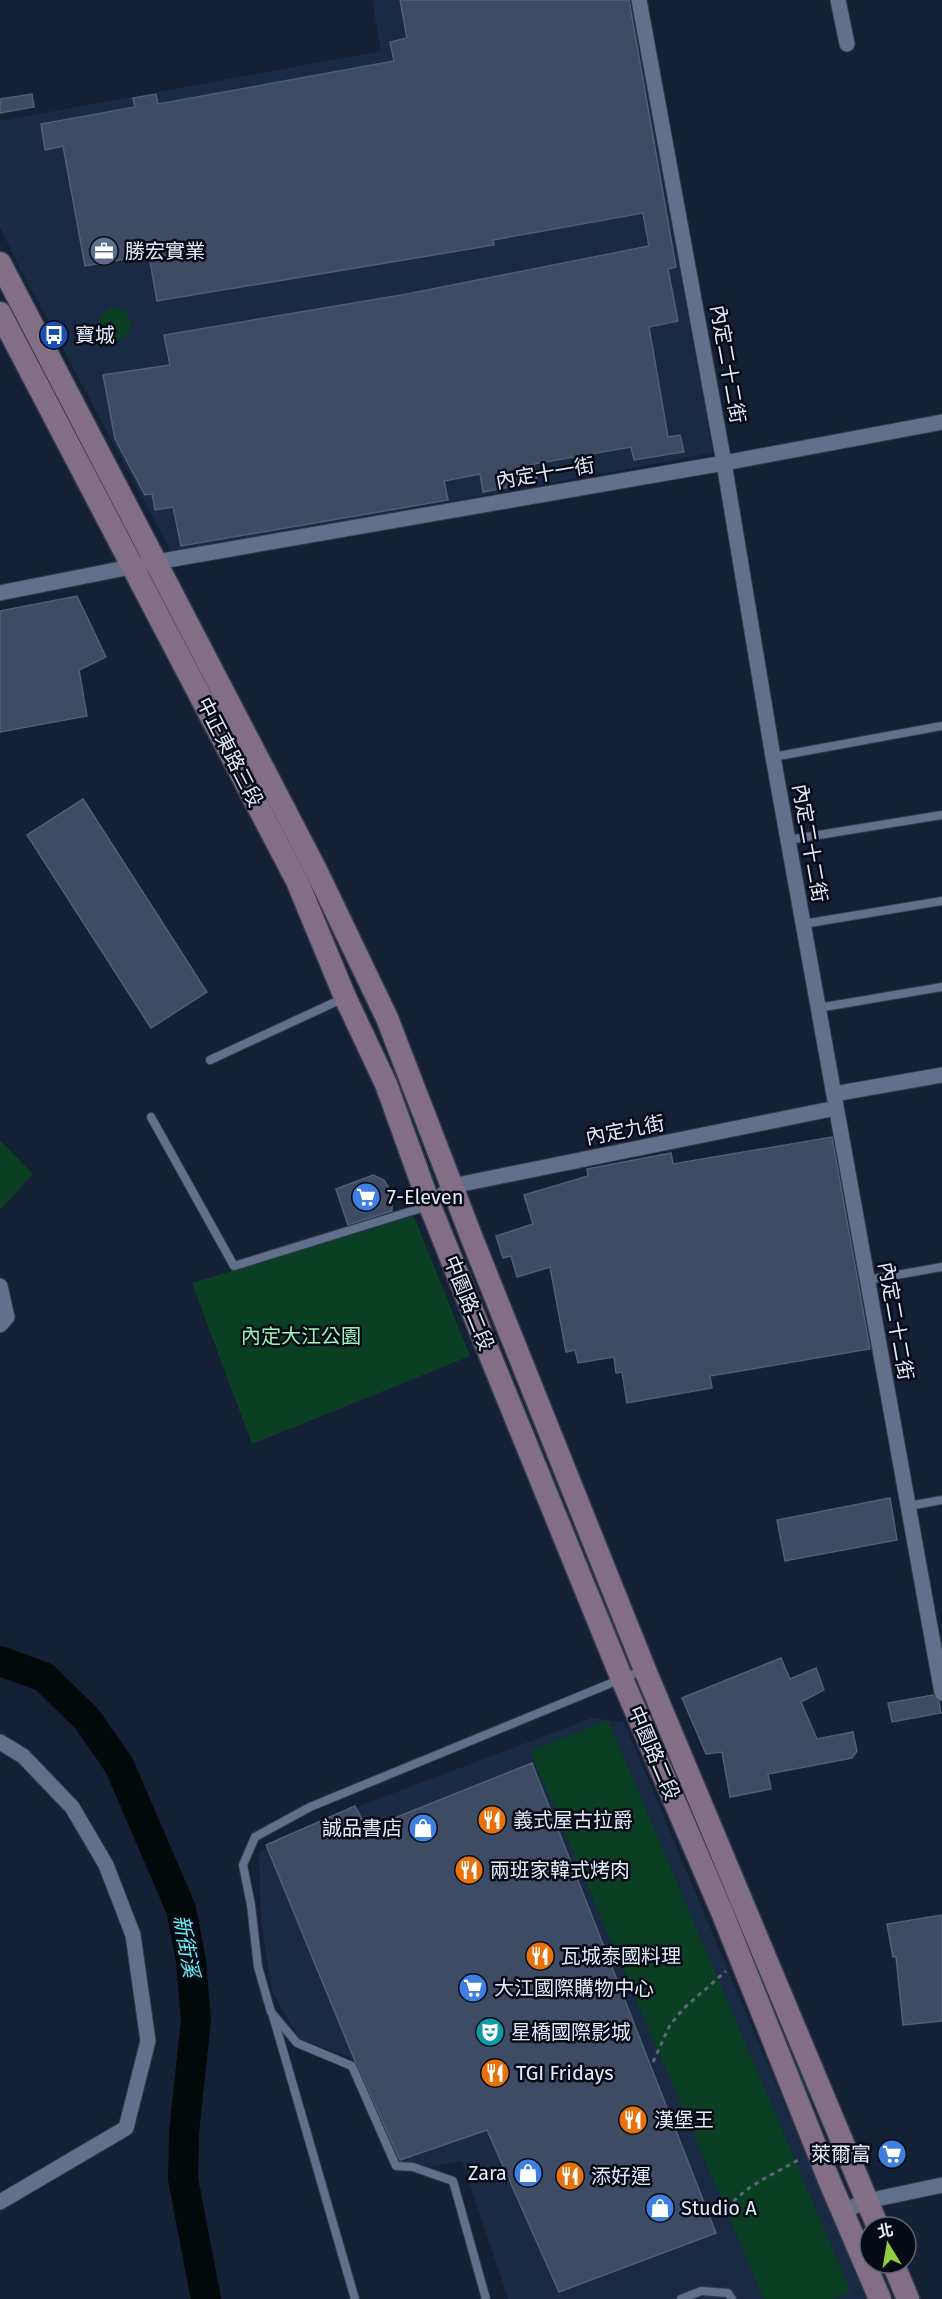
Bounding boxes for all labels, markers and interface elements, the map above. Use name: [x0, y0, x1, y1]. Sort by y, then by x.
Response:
office icon: 勝宏實業: [88, 235, 120, 267]
place label: 勝宏實業: [125, 239, 205, 263]
street label: 內定二十二街: [706, 303, 750, 425]
bus stop icon: 寶城: [38, 319, 70, 351]
place label: 寶城: [75, 323, 115, 347]
street label: 內定十一街: [494, 452, 596, 494]
street label: 中正東路三段: [192, 693, 268, 811]
street label: 內定二十二街: [788, 782, 832, 904]
street label: 內定九街: [583, 1111, 667, 1149]
supermarket icon: 7-Eleven: [350, 1181, 382, 1213]
place label: 7-Eleven: [387, 1185, 463, 1209]
street label: 中園路二段: [439, 1252, 499, 1354]
street label: 內定二十二街: [874, 1260, 918, 1382]
park label: 內定大江公園: [241, 1324, 361, 1348]
street label: 中園路二段: [623, 1702, 685, 1804]
restaurant icon: 義式屋古拉爵: [476, 1804, 508, 1836]
place label: 義式屋古拉爵: [513, 1808, 633, 1832]
shop icon: 誠品書店: [407, 1812, 439, 1844]
place label: 誠品書店: [322, 1816, 402, 1840]
restaurant icon: 兩班家韓式烤肉: [453, 1854, 485, 1886]
place label: 兩班家韓式烤肉: [490, 1858, 630, 1882]
water label: 新街溪: [168, 1913, 205, 1982]
restaurant icon: 瓦城泰國料理: [524, 1940, 556, 1972]
place label: 瓦城泰國料理: [561, 1944, 681, 1968]
supermarket icon: 大江國際購物中心: [457, 1972, 489, 2004]
place label: 大江國際購物中心: [494, 1976, 654, 2000]
theatre icon: 星橋國際影城: [474, 2016, 506, 2048]
place label: 星橋國際影城: [511, 2020, 631, 2044]
restaurant icon: TGI Fridays: [479, 2057, 511, 2089]
place label: TGI Fridays: [516, 2061, 614, 2085]
restaurant icon: 漢堡王: [617, 2104, 649, 2136]
place label: 漢堡王: [654, 2108, 714, 2132]
supermarket icon: 萊爾富: [876, 2138, 908, 2170]
place label: 萊爾富: [811, 2142, 871, 2166]
shop icon: Zara: [512, 2157, 544, 2189]
restaurant icon: 添好運: [554, 2160, 586, 2192]
place label: Zara: [468, 2161, 507, 2185]
place label: 添好運: [591, 2164, 651, 2188]
shop icon: Studio A: [644, 2192, 676, 2224]
place label: Studio A: [681, 2196, 757, 2220]
north arrow: [858, 2215, 918, 2275]
text: 北: [876, 2220, 895, 2242]

